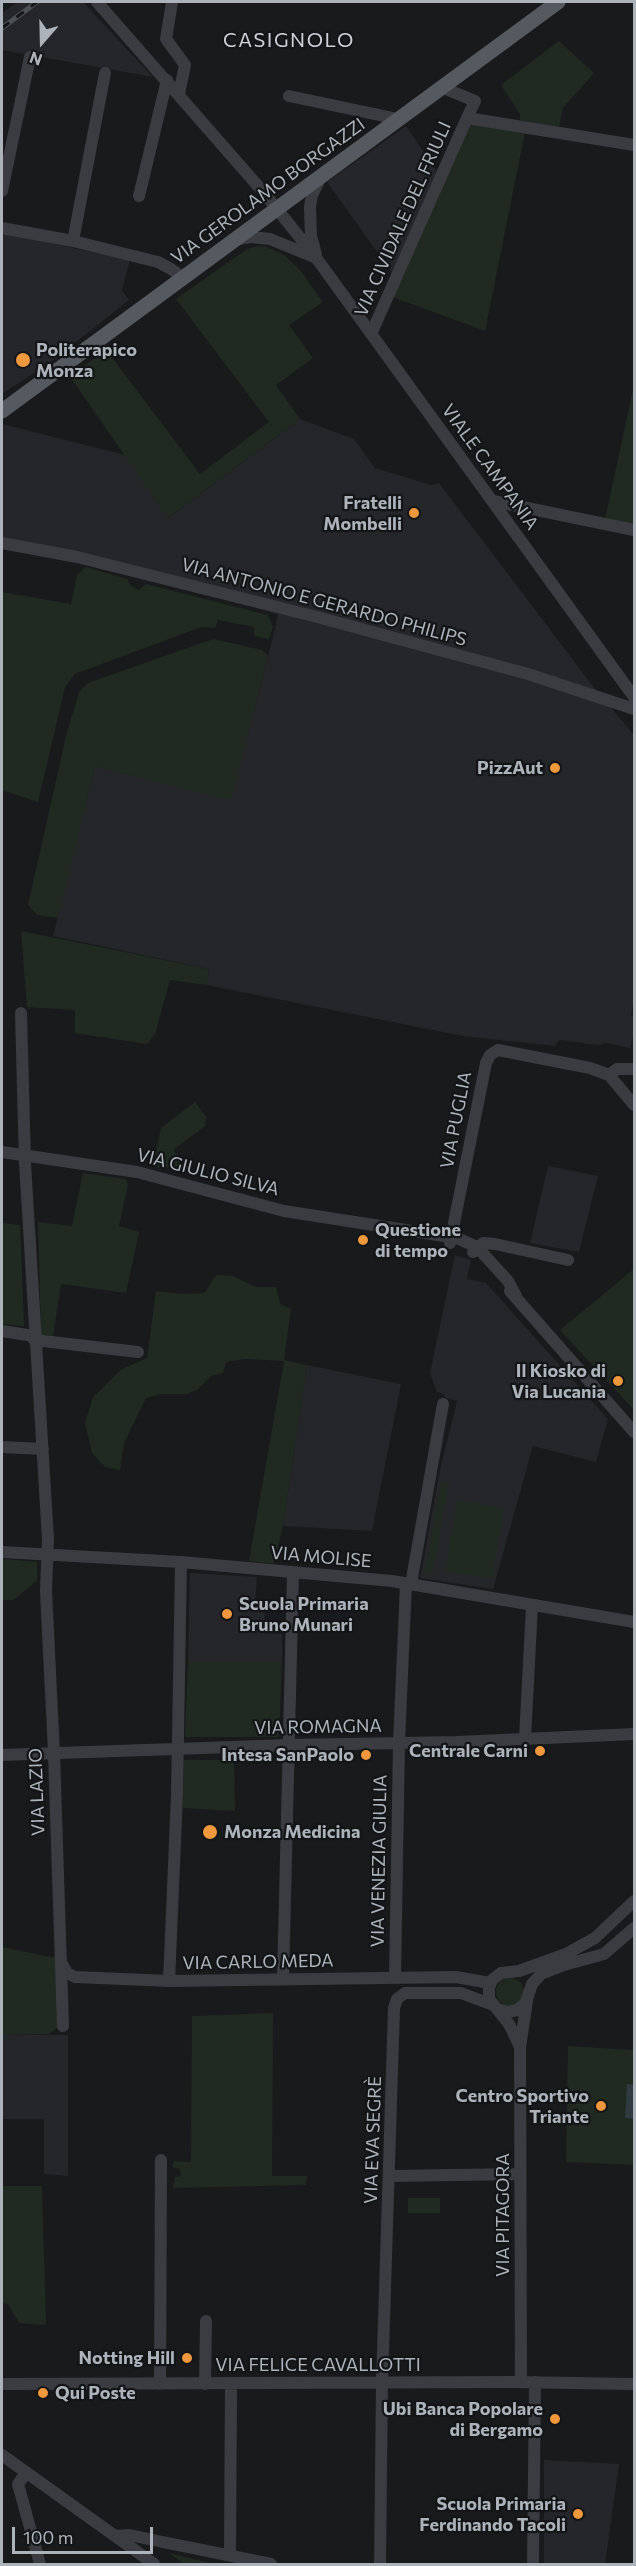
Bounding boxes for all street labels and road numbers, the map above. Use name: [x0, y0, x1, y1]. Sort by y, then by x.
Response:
street label: VIA GEROLAMO BORGAZZI: [167, 113, 369, 269]
street label: VIA CIVIDALE DEL FRIULI: [350, 118, 456, 320]
street label: VIALE CAMPANIA: [437, 400, 543, 534]
street label: VIA ANTONIO E GERARDO PHILIPS: [179, 553, 469, 651]
street label: VIA PUGLIA: [436, 1070, 476, 1170]
street label: VIA GIULIO SILVA: [135, 1144, 281, 1200]
street label: VIA MOLISE: [270, 1542, 372, 1572]
street label: VIA ROMAGNA: [254, 1715, 382, 1739]
street label: VIA LAZIO: [25, 1748, 49, 1836]
street label: VIA VENEZIA GIULIA: [367, 1774, 391, 1948]
street label: VIA CARLO MEDA: [182, 1950, 334, 1974]
street label: VIA EVA SEGRÈ: [360, 2076, 386, 2204]
street label: VIA PITAGORA: [492, 2153, 514, 2277]
street label: VIA FELICE CAVALLOTTI: [215, 2354, 421, 2376]

